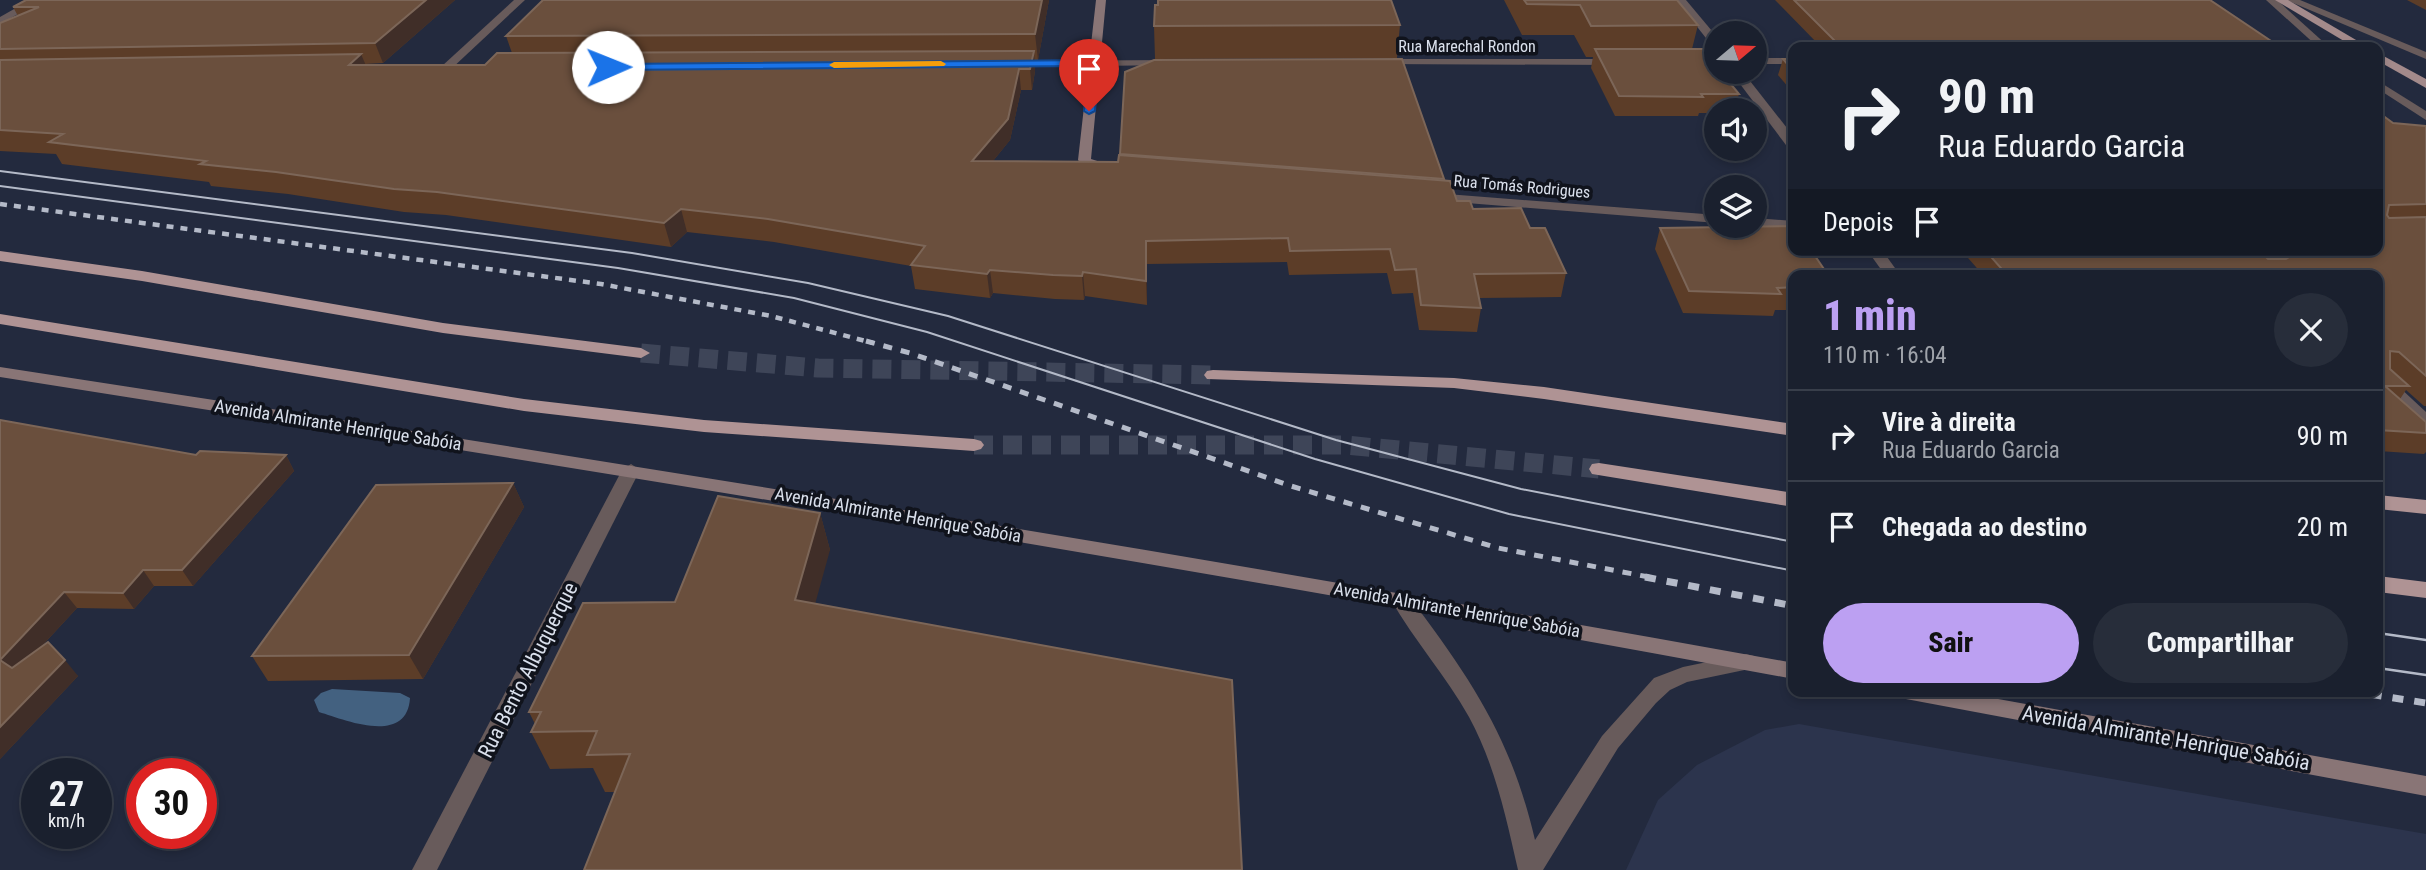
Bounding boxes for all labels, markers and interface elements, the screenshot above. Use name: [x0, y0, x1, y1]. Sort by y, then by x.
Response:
north arrow: [1704, 21, 1768, 84]
map controls: [1704, 21, 1767, 238]
position arrow: [571, 30, 645, 104]
street label: Rua Marechal Rondon: [1398, 37, 1536, 56]
pin: [1059, 39, 1119, 111]
icon: arrive: [1070, 50, 1108, 88]
text: 90 m: [1938, 68, 2035, 125]
icon: right: [1823, 70, 1914, 161]
button: sound: [1704, 98, 1767, 161]
text: Rua Eduardo Garcia: [1938, 127, 2185, 165]
street label: Rua Tomás Rodrigues: [1453, 171, 1591, 202]
button: layers: [1704, 175, 1767, 238]
icon: arrive: [1908, 203, 1946, 241]
text: Depois: [1823, 207, 1894, 237]
text: 1 min: [1823, 291, 1917, 340]
button: close: [2274, 293, 2348, 367]
text: 110 m · 16:04: [1823, 342, 1947, 369]
street label: Avenida Almirante Henrique Sabóia: [213, 395, 463, 454]
text: Vire à direita: [1882, 407, 2016, 437]
icon: right: [1823, 417, 1861, 455]
text: 90 m: [2297, 421, 2348, 451]
text: Rua Eduardo Garcia: [1882, 437, 2060, 464]
street label: Avenida Almirante Henrique Sabóia: [773, 482, 1023, 547]
icon: arrive: [1823, 508, 1861, 546]
text: Chegada ao destino: [1882, 512, 2087, 542]
text: 20 m: [2297, 512, 2348, 542]
street label: Avenida Almirante Henrique Sabóia: [1332, 577, 1582, 642]
street label: Rua Bento Albuquerque: [473, 578, 583, 762]
button: Sair: [1823, 603, 2079, 683]
button: Compartilhar: [2093, 603, 2348, 683]
street label: Avenida Almirante Henrique Sabóia: [2020, 701, 2312, 775]
speed limit sign: 30: [126, 758, 217, 849]
text: 27: [49, 774, 84, 815]
text: km/h: [48, 810, 85, 831]

